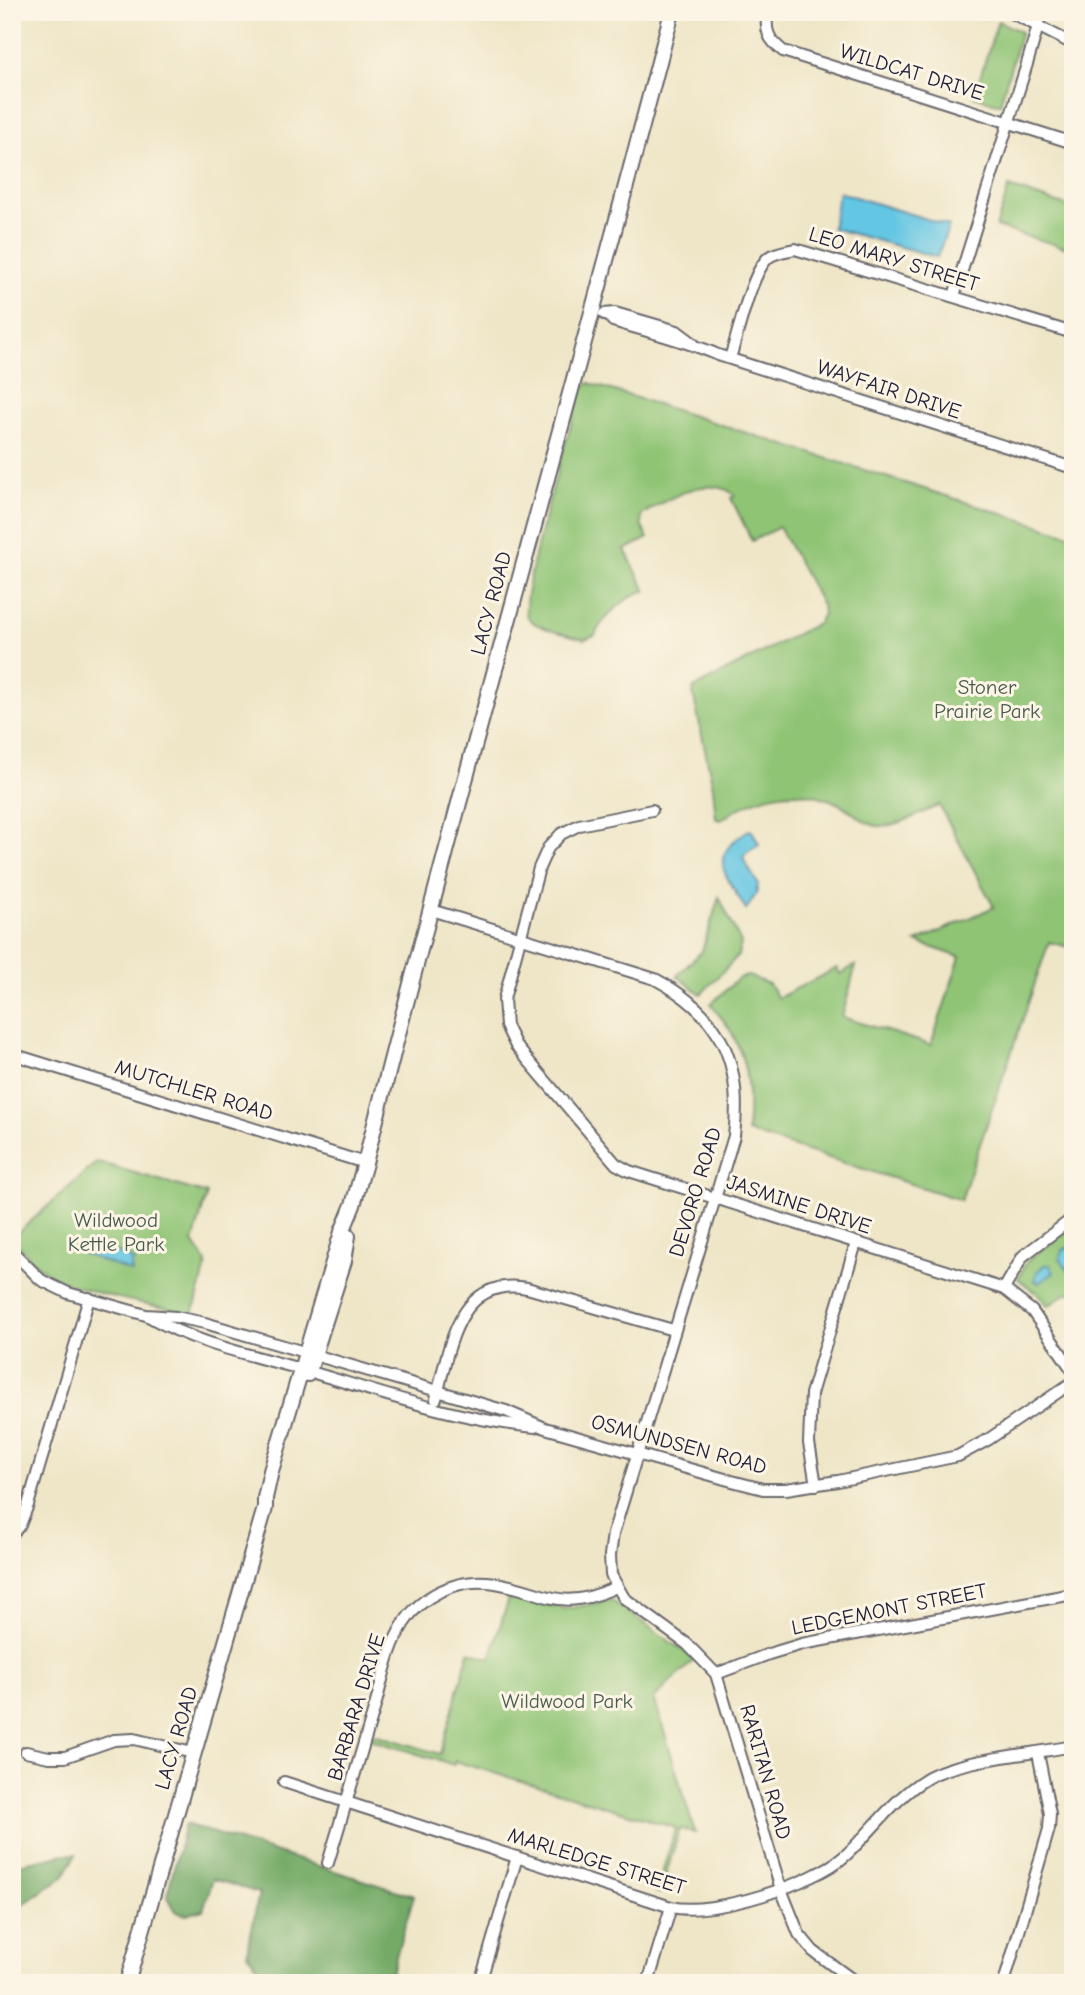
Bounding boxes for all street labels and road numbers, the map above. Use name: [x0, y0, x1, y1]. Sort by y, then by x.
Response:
street label: WILDCAT DRIVE: [837, 39, 987, 105]
street label: LEO MARY STREET: [806, 222, 982, 296]
street label: WAYFAIR DRIVE: [814, 354, 964, 424]
street label: LACY ROAD: [466, 548, 516, 658]
street label: MUTCHLER ROAD: [112, 1055, 276, 1125]
street label: DEVORO ROAD: [664, 1124, 726, 1260]
street label: JASMINE DRIVE: [724, 1169, 874, 1239]
street label: OSMUNDSEN ROAD: [589, 1409, 769, 1479]
street label: LEDGEMONT STREET: [789, 1578, 989, 1640]
street label: BARBARA DRIVE: [322, 1631, 390, 1783]
street label: LACY ROAD: [150, 1684, 202, 1792]
street label: RARITAN ROAD: [735, 1702, 797, 1842]
street label: MARLEDGE STREET: [505, 1823, 689, 1899]

